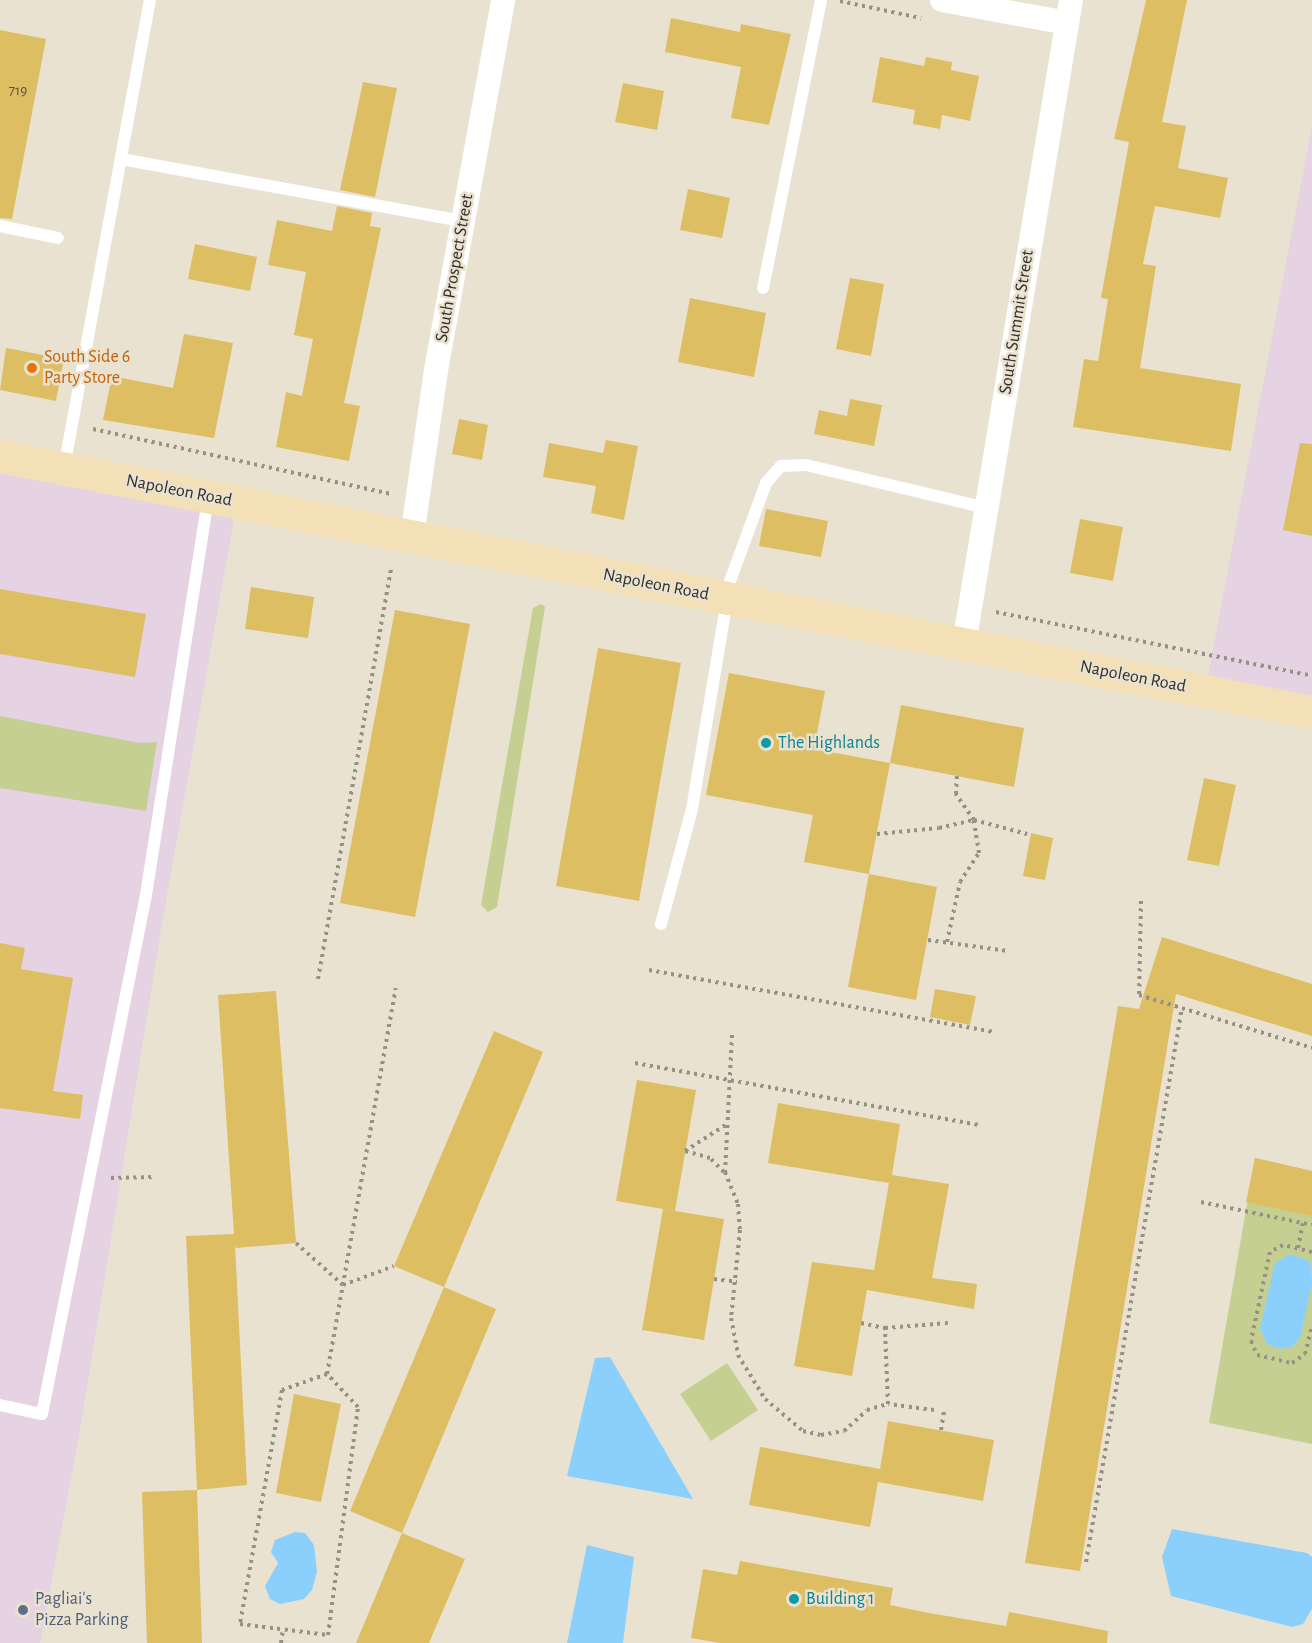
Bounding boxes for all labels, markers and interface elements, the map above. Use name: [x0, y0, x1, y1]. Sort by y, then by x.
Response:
house number: 719: [9, 82, 27, 100]
street label: South Prospect Street: [431, 192, 479, 344]
street label: South Summit Street: [995, 248, 1039, 396]
place label: South Side 6 Party Store: [44, 347, 130, 389]
marker: South Side 6 Party Store: [25, 361, 39, 375]
street label: Napoleon Road: [124, 470, 234, 512]
street label: Napoleon Road: [601, 564, 711, 606]
street label: Napoleon Road: [1078, 656, 1188, 698]
place label: The Highlands: [778, 732, 880, 754]
marker: The Highlands: [759, 736, 773, 750]
place label: Building 1: [806, 1588, 875, 1610]
place label: Pagliai's Pizza Parking: [35, 1589, 128, 1632]
marker: Building 1: [787, 1592, 801, 1606]
marker: Pagliai's Pizza Parking: [16, 1603, 30, 1617]

